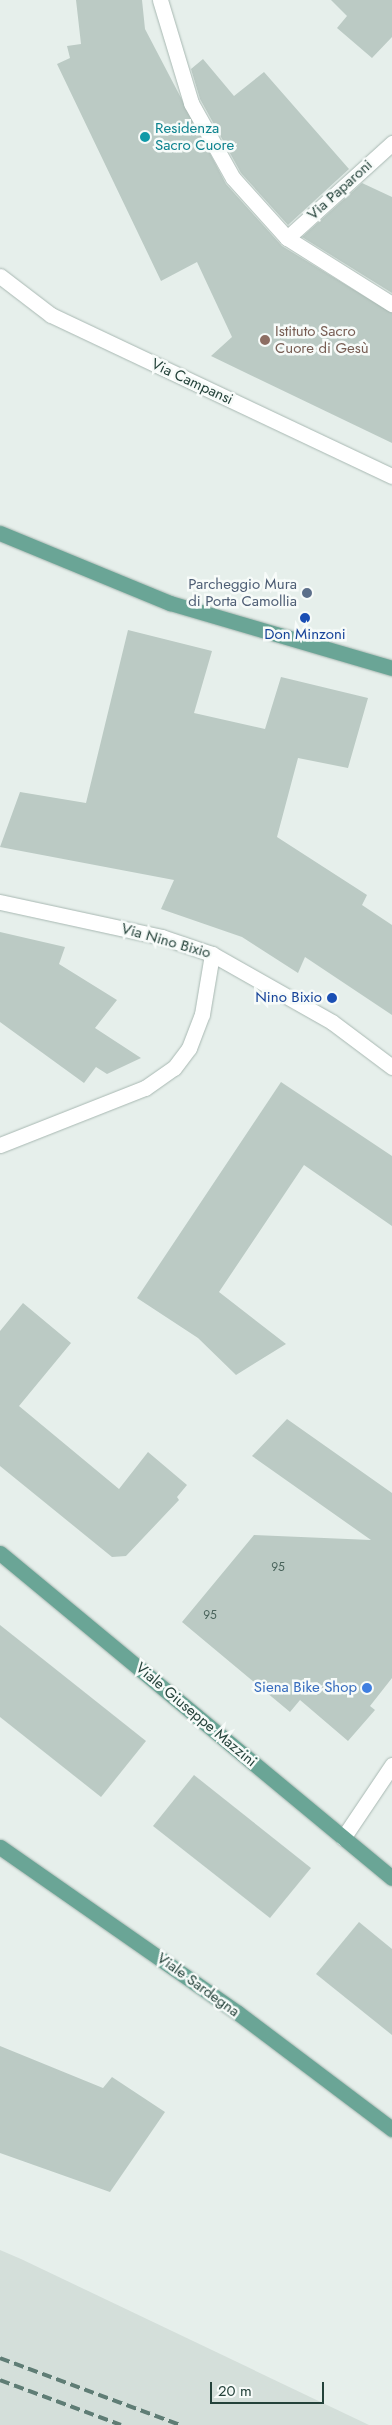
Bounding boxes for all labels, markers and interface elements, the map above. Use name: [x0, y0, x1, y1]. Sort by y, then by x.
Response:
place label: Residenza Sacro Cuore: [155, 119, 234, 154]
marker: Residenza Sacro Cuore: [139, 131, 151, 143]
street label: Via Paparoni: [304, 156, 376, 224]
place label: Istituto Sacro Cuore di Gesù: [275, 322, 369, 357]
marker: Istituto Sacro Cuore di Gesù: [259, 334, 271, 346]
street label: Via Campansi: [148, 355, 236, 409]
place label: Parcheggio Mura di Porta Camollia: [188, 575, 297, 610]
marker: Parcheggio Mura di Porta Camollia: [301, 587, 313, 599]
marker: Don Minzoni: [299, 612, 311, 624]
place label: Don Minzoni: [264, 626, 346, 644]
street label: Via Nino Bixio: [119, 920, 213, 962]
place label: Nino Bixio: [255, 989, 322, 1007]
marker: Nino Bixio: [326, 992, 338, 1004]
house number: 95: [271, 1561, 285, 1575]
house number: 95: [203, 1609, 217, 1623]
street label: Viale Giuseppe Mazzini: [132, 1659, 260, 1771]
place label: Siena Bike Shop: [254, 1679, 357, 1697]
marker: Siena Bike Shop: [361, 1682, 373, 1694]
street label: Viale Sardegna: [153, 1949, 243, 2021]
scale bar: [212, 2372, 326, 2404]
text: 20 m: [218, 2380, 252, 2402]

